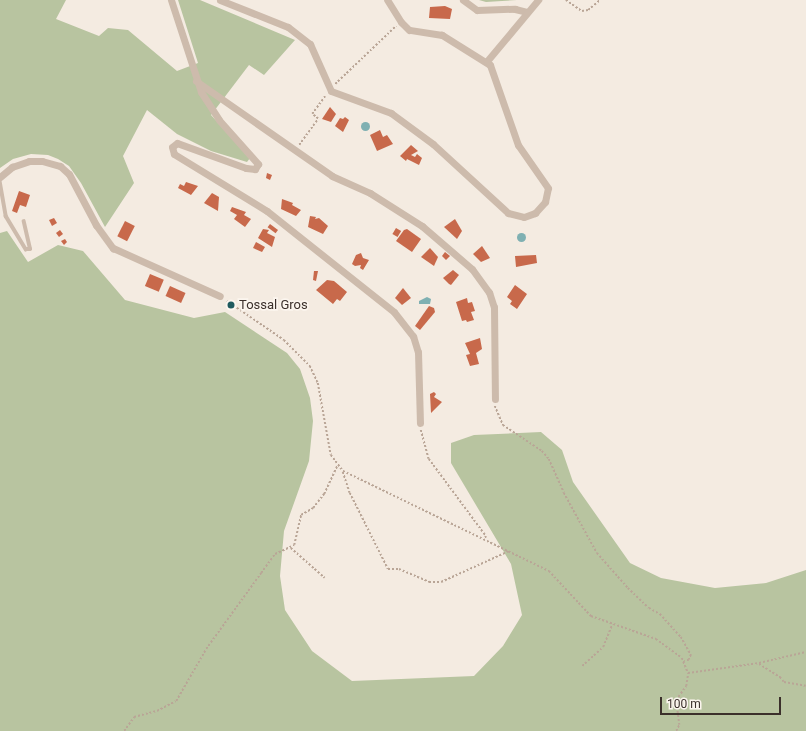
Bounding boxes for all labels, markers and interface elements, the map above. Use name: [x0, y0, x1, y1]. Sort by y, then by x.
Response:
place label: Tossal Gros: [239, 297, 308, 313]
marker: Tossal Gros: [226, 300, 236, 310]
scale bar: [662, 689, 783, 715]
text: 100 m: [667, 697, 701, 711]

